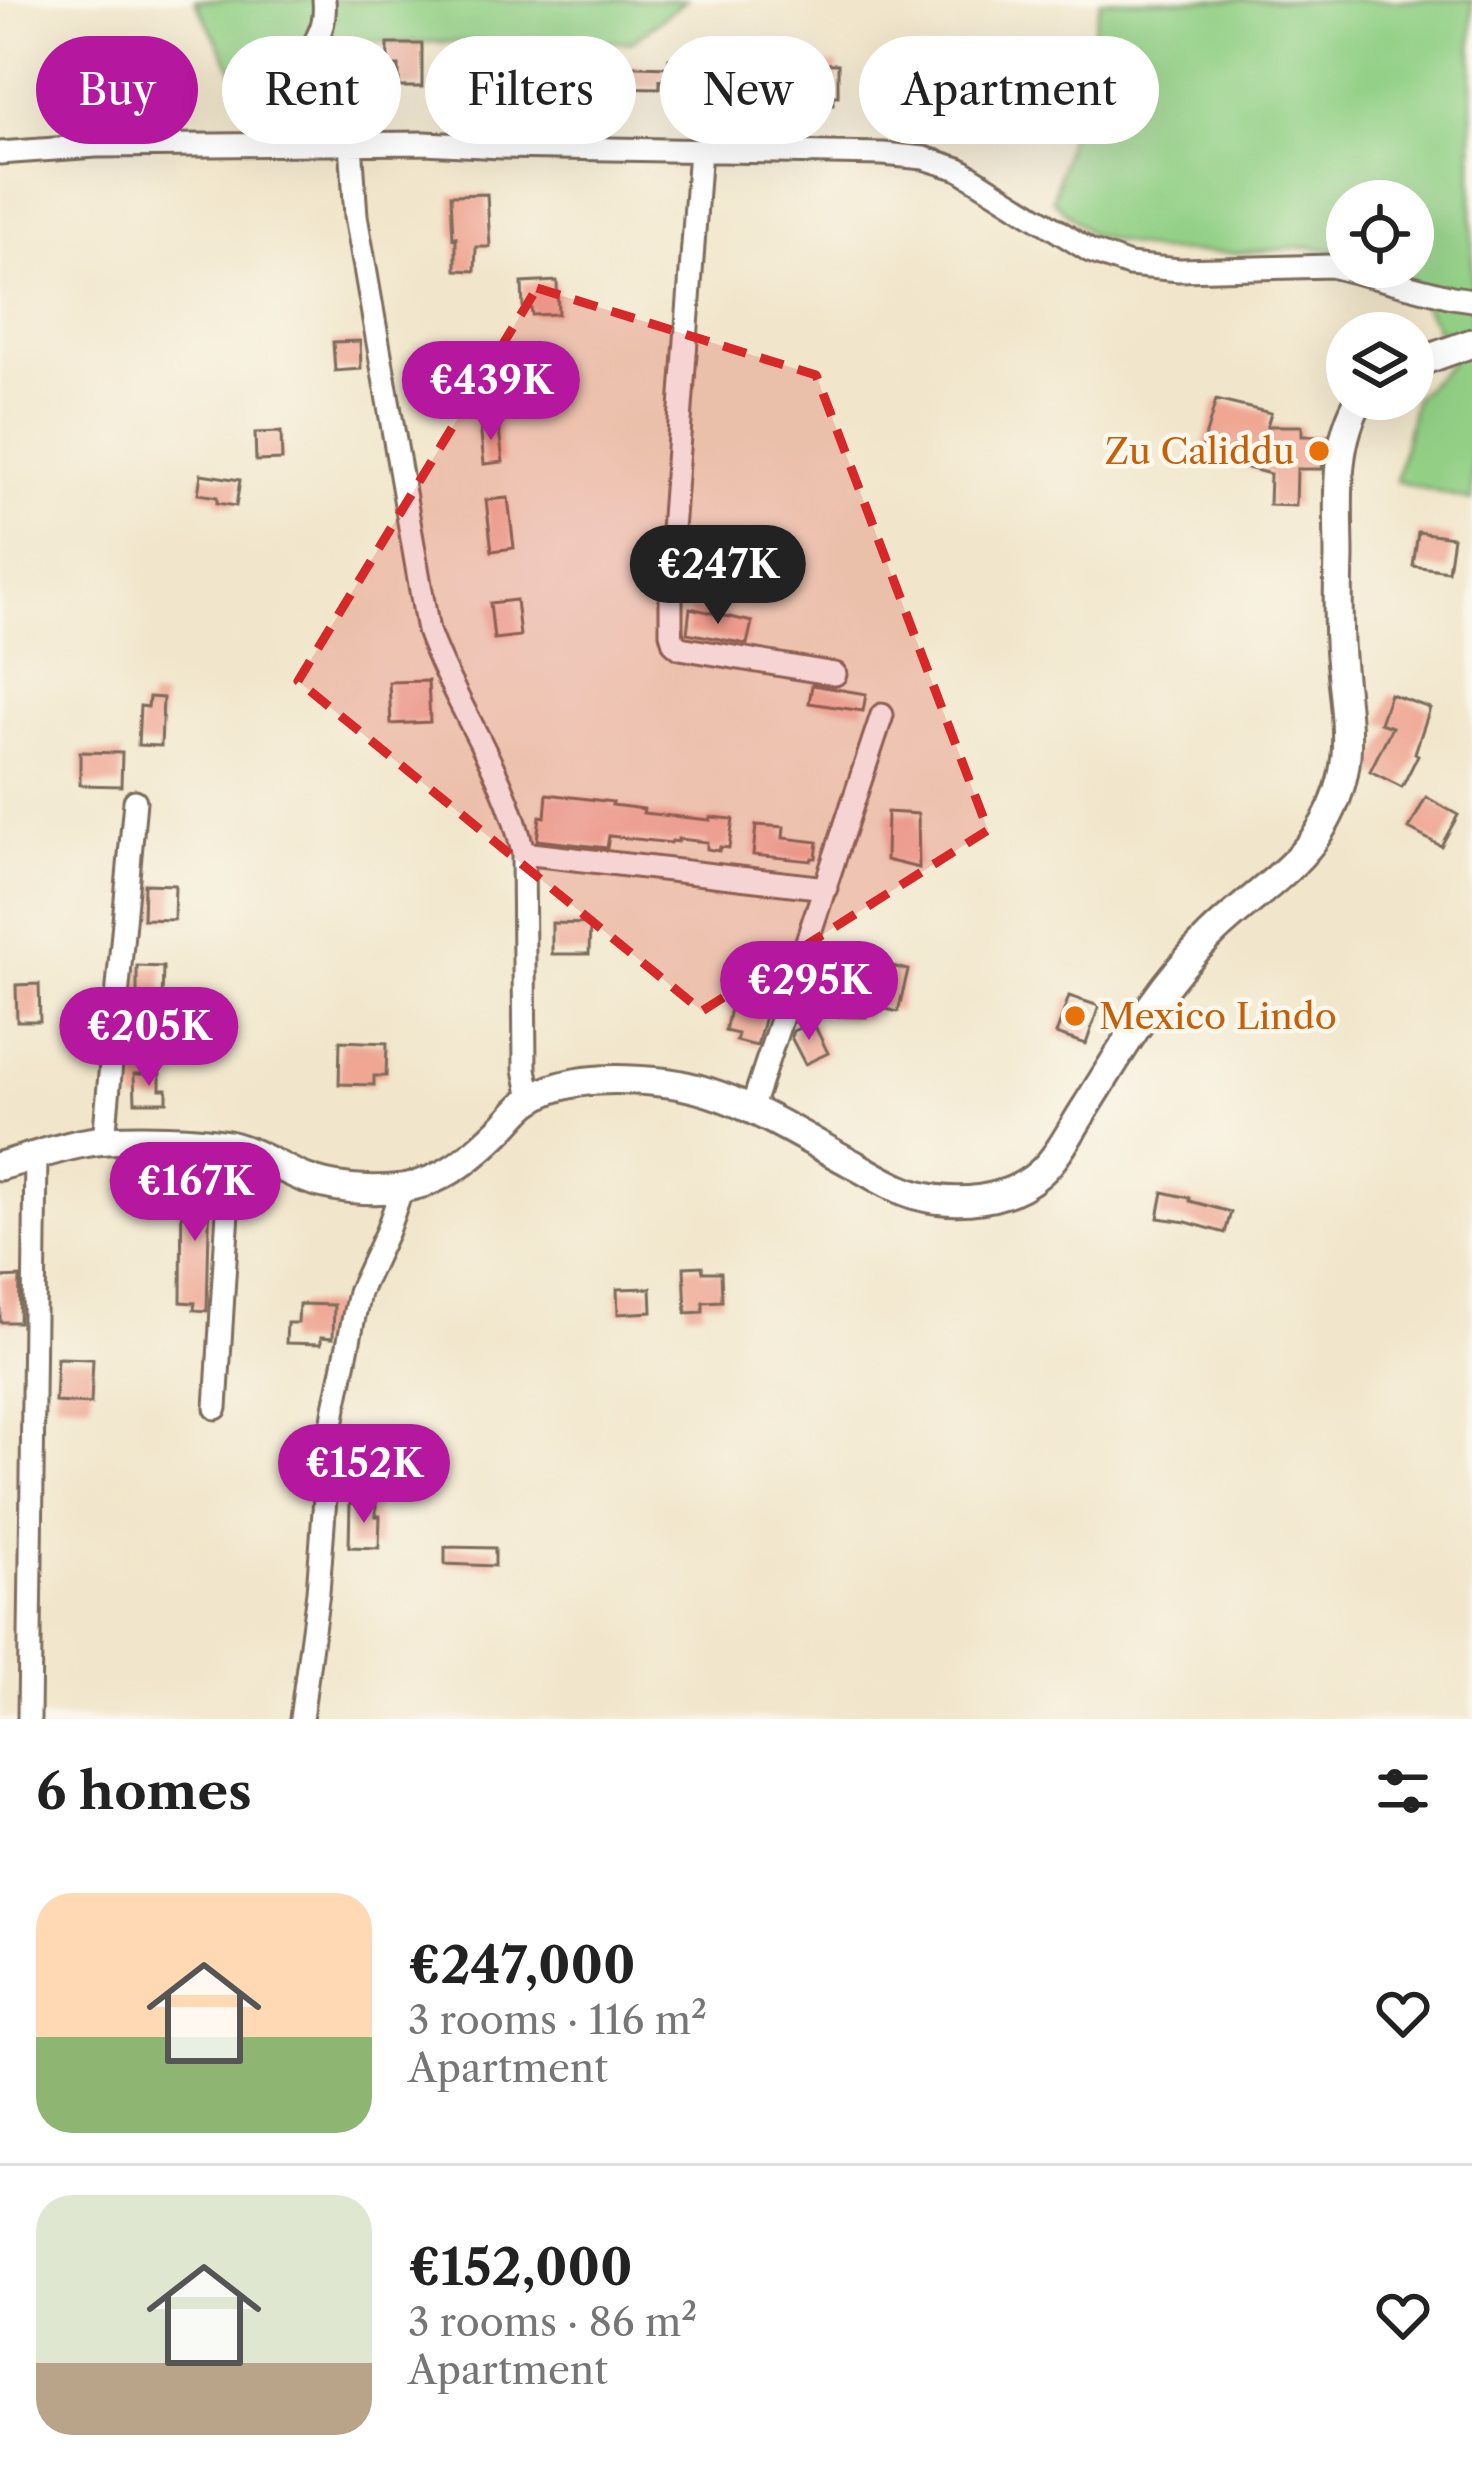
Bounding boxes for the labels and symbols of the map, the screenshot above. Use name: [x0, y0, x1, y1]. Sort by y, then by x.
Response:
pin: €439K: [407, 341, 575, 443]
place label: Zu Caliddu: [1105, 429, 1295, 473]
marker: Zu Caliddu: [1306, 438, 1332, 464]
pin: €247K: [634, 525, 802, 627]
pin: €295K: [725, 941, 893, 1043]
pin: €205K: [65, 987, 233, 1089]
place label: Mexico Lindo: [1099, 994, 1337, 1038]
marker: Mexico Lindo: [1062, 1003, 1088, 1029]
pin: €167K: [111, 1142, 279, 1244]
pin: €152K: [280, 1424, 448, 1526]

